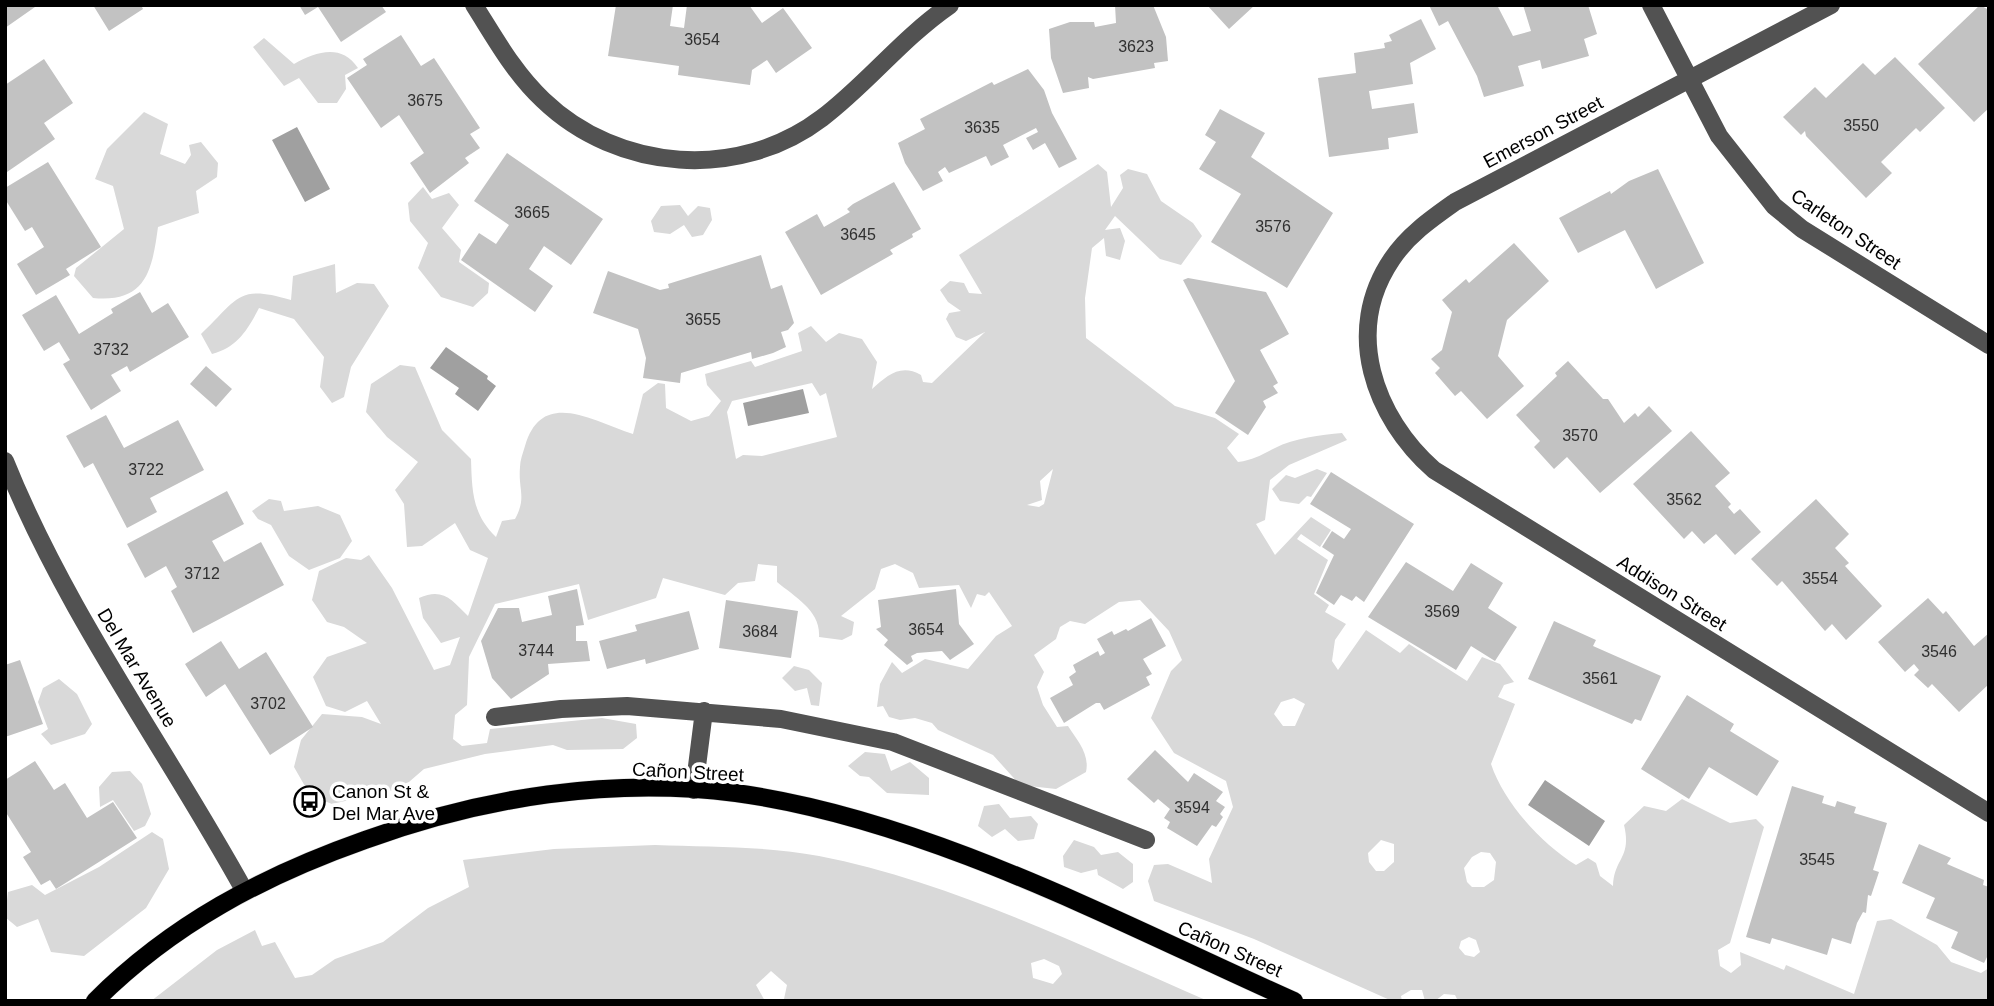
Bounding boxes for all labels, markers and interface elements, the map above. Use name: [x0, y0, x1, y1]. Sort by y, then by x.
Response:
house number: 3654: [684, 31, 720, 48]
house number: 3623: [1118, 38, 1154, 55]
street label: Emerson Street: [1480, 91, 1607, 172]
house number: 3675: [407, 92, 443, 109]
house number: 3550: [1843, 117, 1879, 134]
house number: 3635: [964, 119, 1000, 136]
street label: Carleton Street: [1787, 185, 1905, 274]
house number: 3665: [514, 204, 550, 221]
house number: 3576: [1255, 218, 1291, 235]
house number: 3645: [840, 226, 876, 243]
house number: 3655: [685, 311, 721, 328]
house number: 3732: [93, 341, 129, 358]
house number: 3570: [1562, 427, 1598, 444]
house number: 3722: [128, 461, 164, 478]
house number: 3562: [1666, 491, 1702, 508]
street label: Addison Street: [1614, 551, 1731, 635]
house number: 3712: [184, 565, 220, 582]
house number: 3554: [1802, 570, 1838, 587]
house number: 3569: [1424, 603, 1460, 620]
street label: Del Mar Avenue: [93, 605, 181, 731]
house number: 3654: [908, 621, 944, 638]
house number: 3684: [742, 623, 778, 640]
house number: 3744: [518, 642, 554, 659]
house number: 3546: [1921, 643, 1957, 660]
house number: 3561: [1582, 670, 1618, 687]
house number: 3702: [250, 695, 286, 712]
street label: Cañon Street: [632, 759, 745, 785]
place label: Canon St & Del Mar Ave: [332, 781, 435, 824]
bus stop icon: Canon St & Del Mar Ave: [292, 785, 326, 819]
house number: 3594: [1174, 799, 1210, 816]
house number: 3545: [1799, 851, 1835, 868]
street label: Cañon Street: [1175, 917, 1286, 982]

